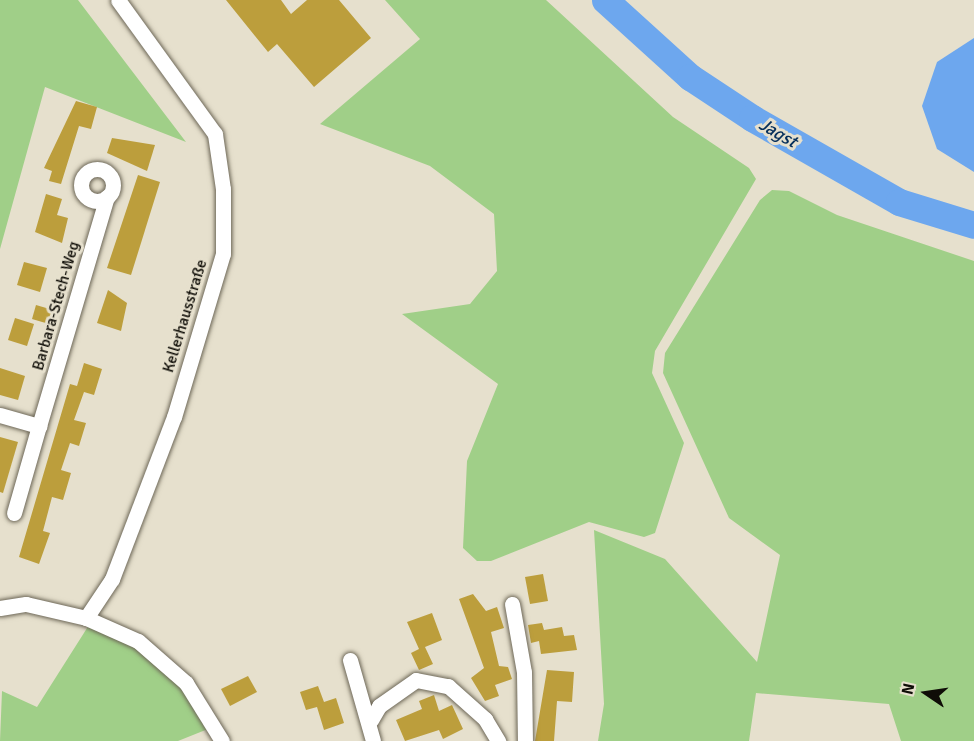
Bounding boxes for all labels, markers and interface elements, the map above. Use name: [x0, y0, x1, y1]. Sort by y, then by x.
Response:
water label: Jagst: [755, 114, 801, 152]
street label: Barbara-Stech-Weg: [28, 239, 84, 373]
street label: Kellerhausstraße: [159, 257, 211, 375]
north arrow: [896, 663, 956, 723]
text: N: [897, 681, 919, 697]

